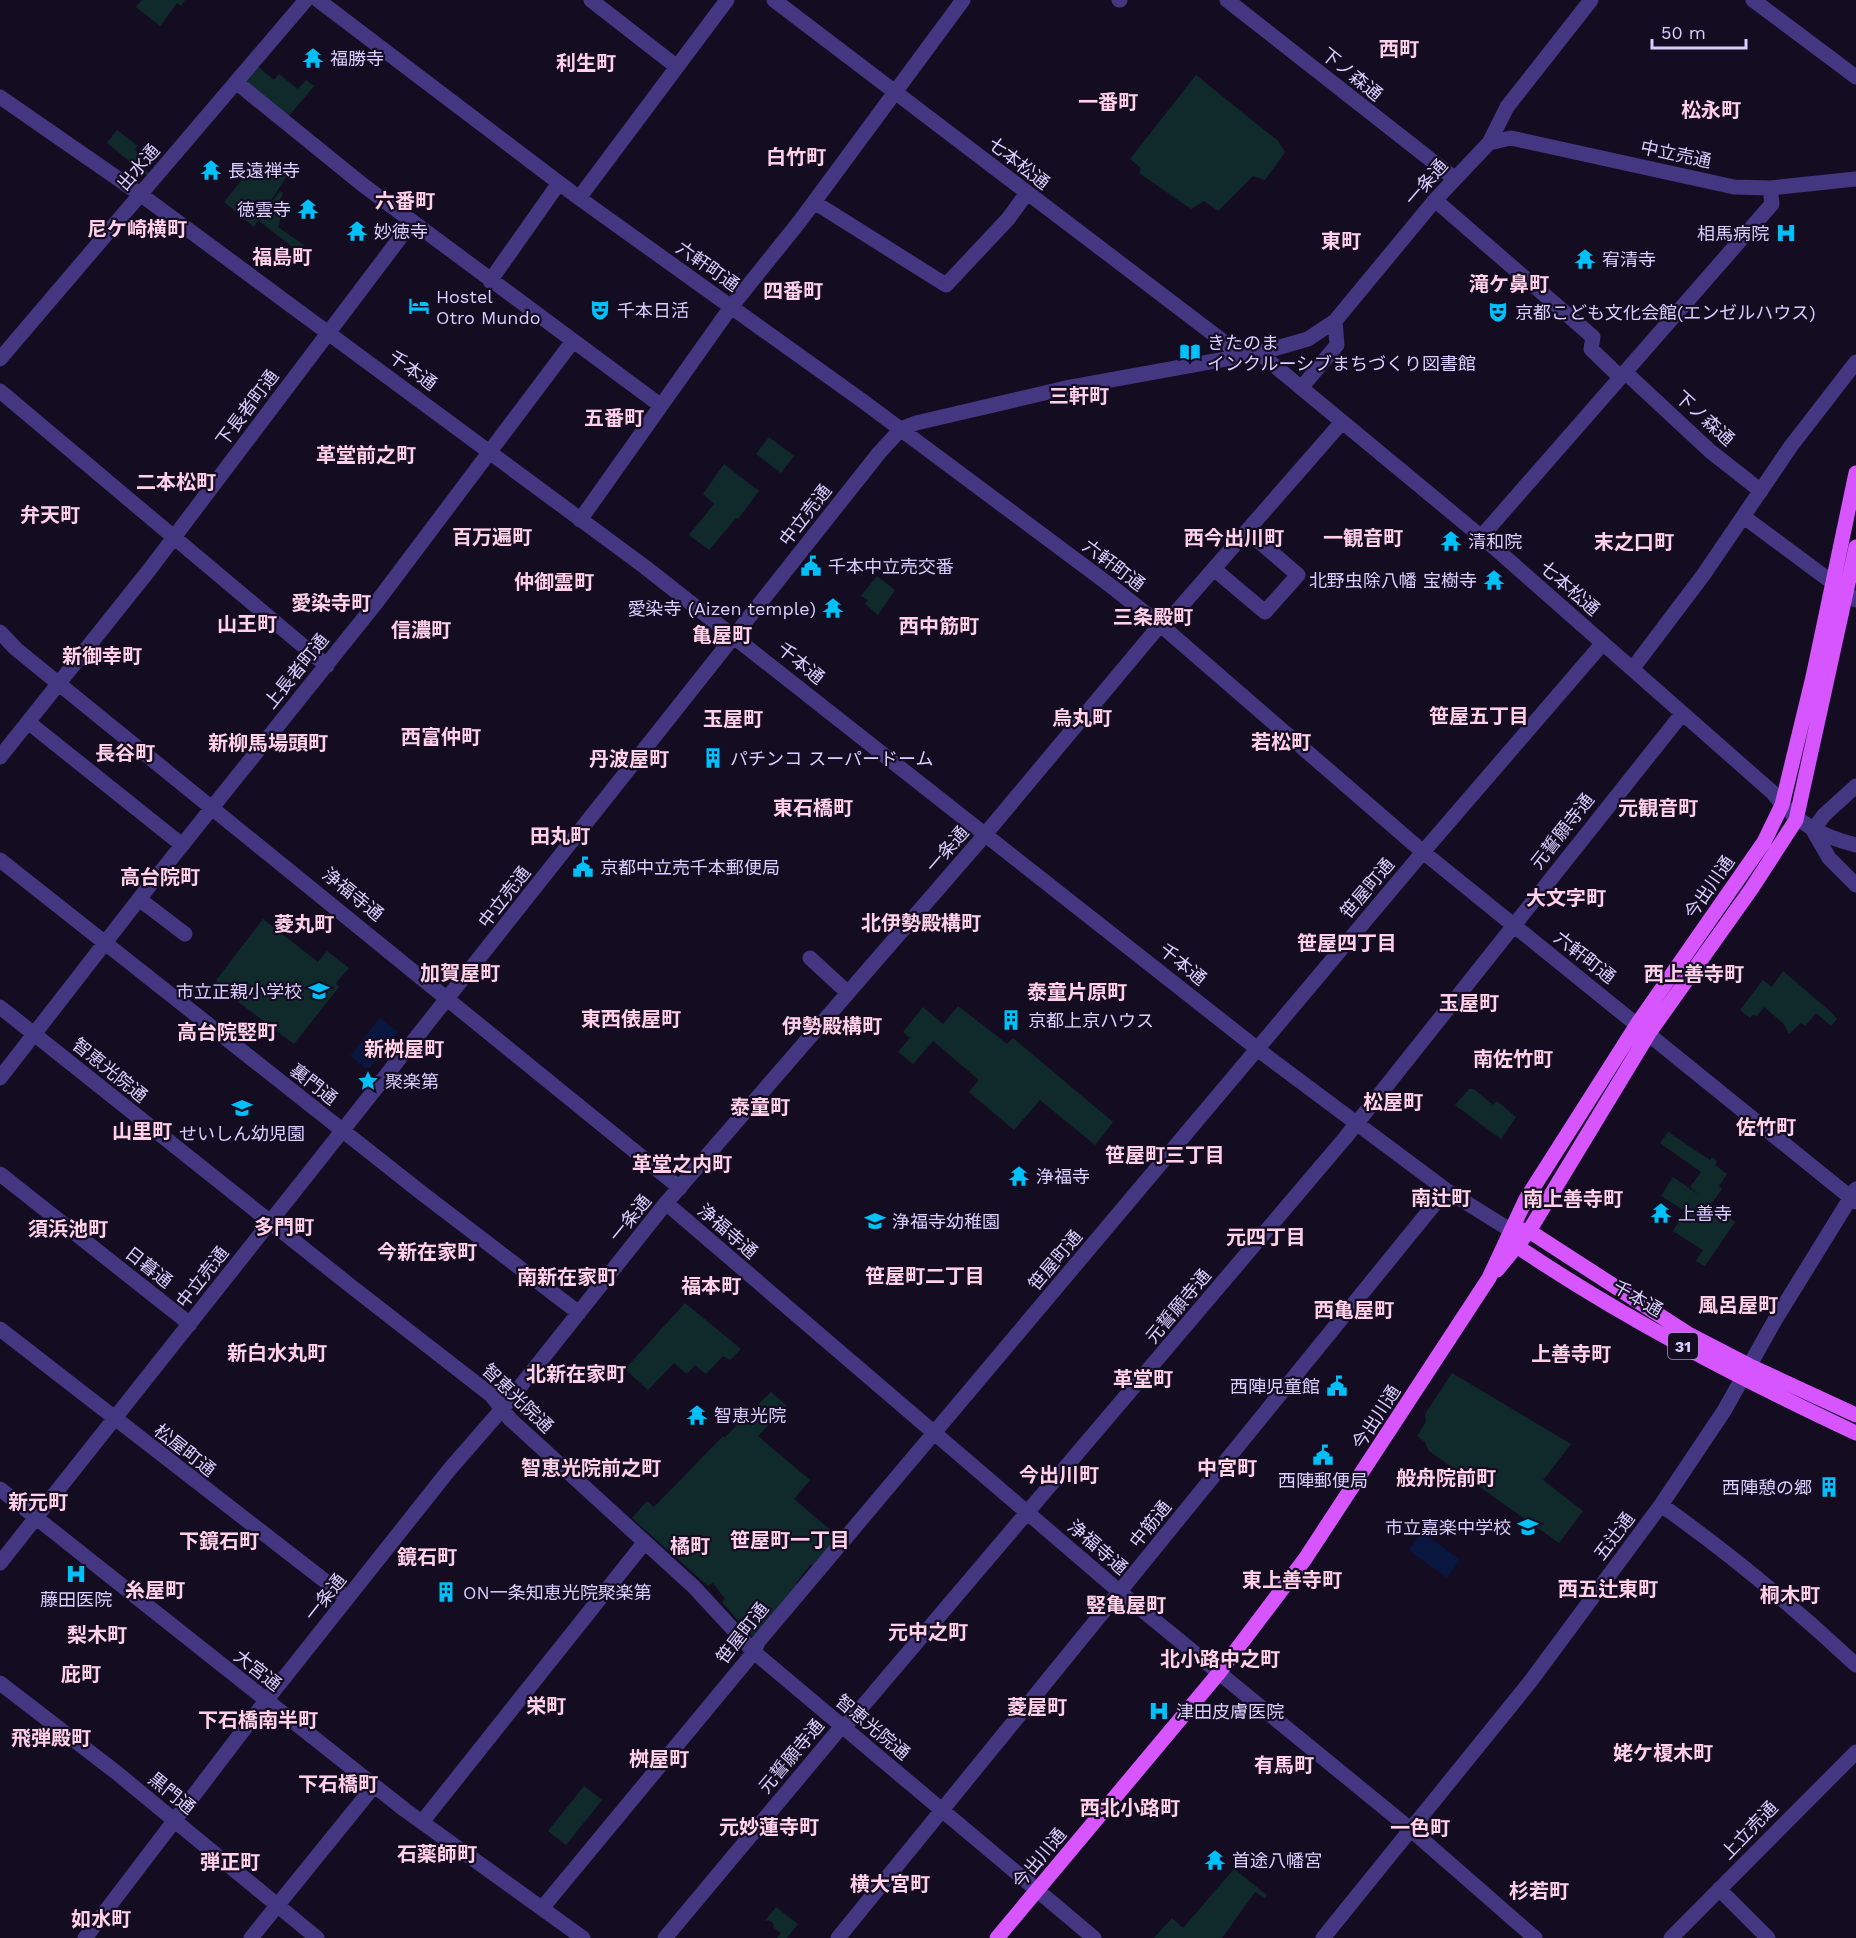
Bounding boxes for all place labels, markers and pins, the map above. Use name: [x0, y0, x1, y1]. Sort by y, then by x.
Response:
temple icon: 福勝寺: [301, 46, 325, 70]
place label: 福勝寺: [330, 48, 384, 69]
temple icon: 長遠禅寺: [199, 158, 223, 182]
place label: 長遠禅寺: [228, 160, 300, 181]
temple icon: 徳雲寺: [296, 197, 320, 221]
place label: 徳雲寺: [237, 199, 291, 220]
temple icon: 妙徳寺: [345, 219, 369, 243]
place label: 妙徳寺: [374, 221, 428, 242]
hospital icon: 相馬病院: [1774, 221, 1798, 245]
place label: 相馬病院: [1697, 223, 1769, 244]
temple icon: 宥清寺: [1573, 247, 1597, 271]
place label: 宥清寺: [1602, 249, 1656, 270]
place label: Hostel Otro Mundo: [436, 286, 541, 328]
hotel icon: Hostel Otro Mundo: [407, 294, 431, 318]
theatre icon: 千本日活: [588, 298, 612, 322]
place label: 千本日活: [617, 300, 689, 321]
theatre icon: 京都こども文化会館(エンゼルハウス): [1486, 300, 1510, 324]
place label: 京都こども文化会館(エンゼルハウス): [1515, 302, 1816, 323]
place label: きたのま インクルーシブまちづくり図書館: [1207, 332, 1476, 374]
library icon: きたのま インクルーシブまちづくり図書館: [1178, 340, 1202, 364]
temple icon: 清和院: [1439, 529, 1463, 553]
place label: 清和院: [1468, 531, 1522, 552]
public building icon: 千本中立売交番: [799, 554, 823, 578]
place label: 千本中立売交番: [828, 556, 954, 577]
temple icon: 北野虫除八幡 宝樹寺: [1482, 568, 1506, 592]
place label: 北野虫除八幡 宝樹寺: [1309, 570, 1477, 591]
temple icon: 愛染寺 (Aizen temple): [821, 596, 845, 620]
place label: 愛染寺 (Aizen temple): [628, 598, 816, 619]
building icon: パチンコ スーパードーム: [701, 746, 725, 770]
place label: パチンコ スーパードーム: [730, 748, 933, 769]
public building icon: 京都中立売千本郵便局: [571, 855, 595, 879]
place label: 京都中立売千本郵便局: [600, 857, 780, 878]
school or university icon: 市立正親小学校: [307, 979, 331, 1003]
place label: 市立正親小学校: [176, 981, 302, 1002]
building icon: 京都上京ハウス: [999, 1008, 1023, 1032]
place label: 京都上京ハウス: [1028, 1010, 1154, 1031]
place icon: 聚楽第: [356, 1069, 380, 1093]
place label: 聚楽第: [385, 1071, 439, 1092]
school or university icon: せいしん幼児園: [230, 1096, 254, 1120]
place label: せいしん幼児園: [179, 1123, 305, 1144]
temple icon: 浄福寺: [1007, 1164, 1031, 1188]
place label: 浄福寺: [1036, 1166, 1090, 1187]
temple icon: 上善寺: [1649, 1201, 1673, 1225]
place label: 上善寺: [1678, 1203, 1732, 1224]
school or university icon: 浄福寺幼稚園: [863, 1209, 887, 1233]
place label: 浄福寺幼稚園: [892, 1211, 1000, 1232]
public building icon: 西陣児童館: [1325, 1374, 1349, 1398]
place label: 西陣児童館: [1230, 1376, 1320, 1397]
temple icon: 智恵光院: [685, 1403, 709, 1427]
place label: 智恵光院: [714, 1405, 786, 1426]
public building icon: 西陣郵便局: [1311, 1443, 1335, 1467]
place label: 西陣郵便局: [1278, 1470, 1368, 1491]
building icon: 西陣憩の郷: [1817, 1475, 1841, 1499]
place label: 西陣憩の郷: [1722, 1477, 1812, 1498]
school or university icon: 市立嘉楽中学校: [1516, 1515, 1540, 1539]
place label: 市立嘉楽中学校: [1385, 1517, 1511, 1538]
hospital icon: 藤田医院: [64, 1562, 88, 1586]
building icon: ON一条知恵光院聚楽第: [434, 1580, 458, 1604]
place label: ON一条知恵光院聚楽第: [463, 1582, 652, 1603]
place label: 藤田医院: [40, 1589, 112, 1610]
hospital icon: 津田皮膚医院: [1147, 1699, 1171, 1723]
place label: 津田皮膚医院: [1176, 1701, 1284, 1722]
temple icon: 首途八幡宮: [1203, 1848, 1227, 1872]
place label: 首途八幡宮: [1232, 1850, 1322, 1871]

